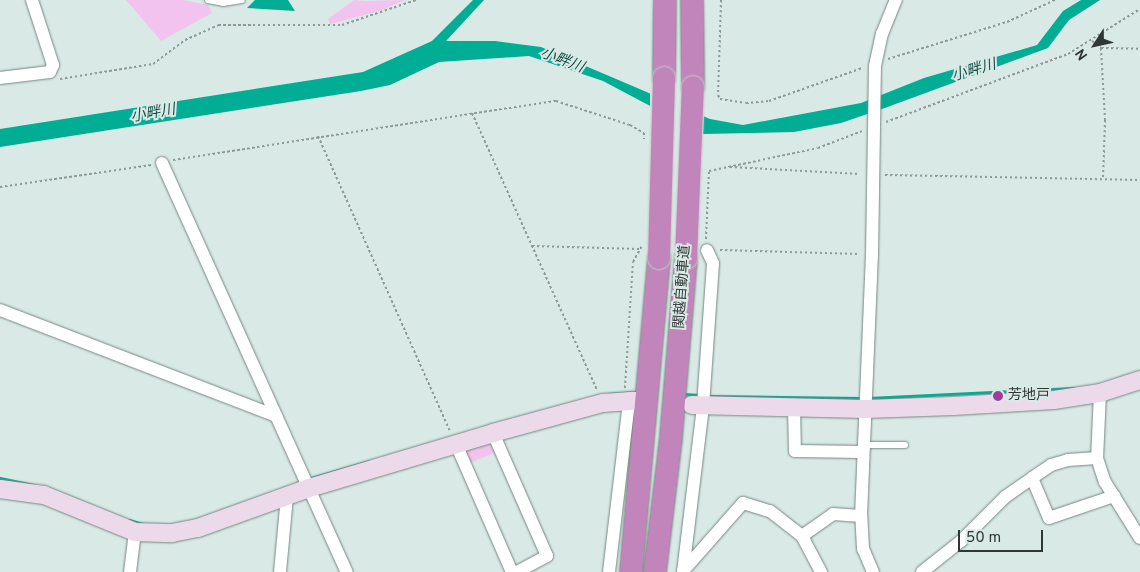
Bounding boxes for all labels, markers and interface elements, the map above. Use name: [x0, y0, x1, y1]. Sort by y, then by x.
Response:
north arrow: [1070, 20, 1120, 70]
water label: 小畔川: [538, 45, 586, 77]
text: N: [1072, 45, 1092, 63]
water label: 小畔川: [950, 56, 998, 86]
water label: 小畔川: [129, 101, 177, 127]
street label: 関越自動車道: [672, 245, 694, 329]
place label: 芳地戸: [1008, 388, 1050, 404]
marker: 芳地戸: [992, 390, 1004, 402]
scale bar: [960, 520, 1045, 552]
text: 50 m: [966, 529, 1001, 548]

